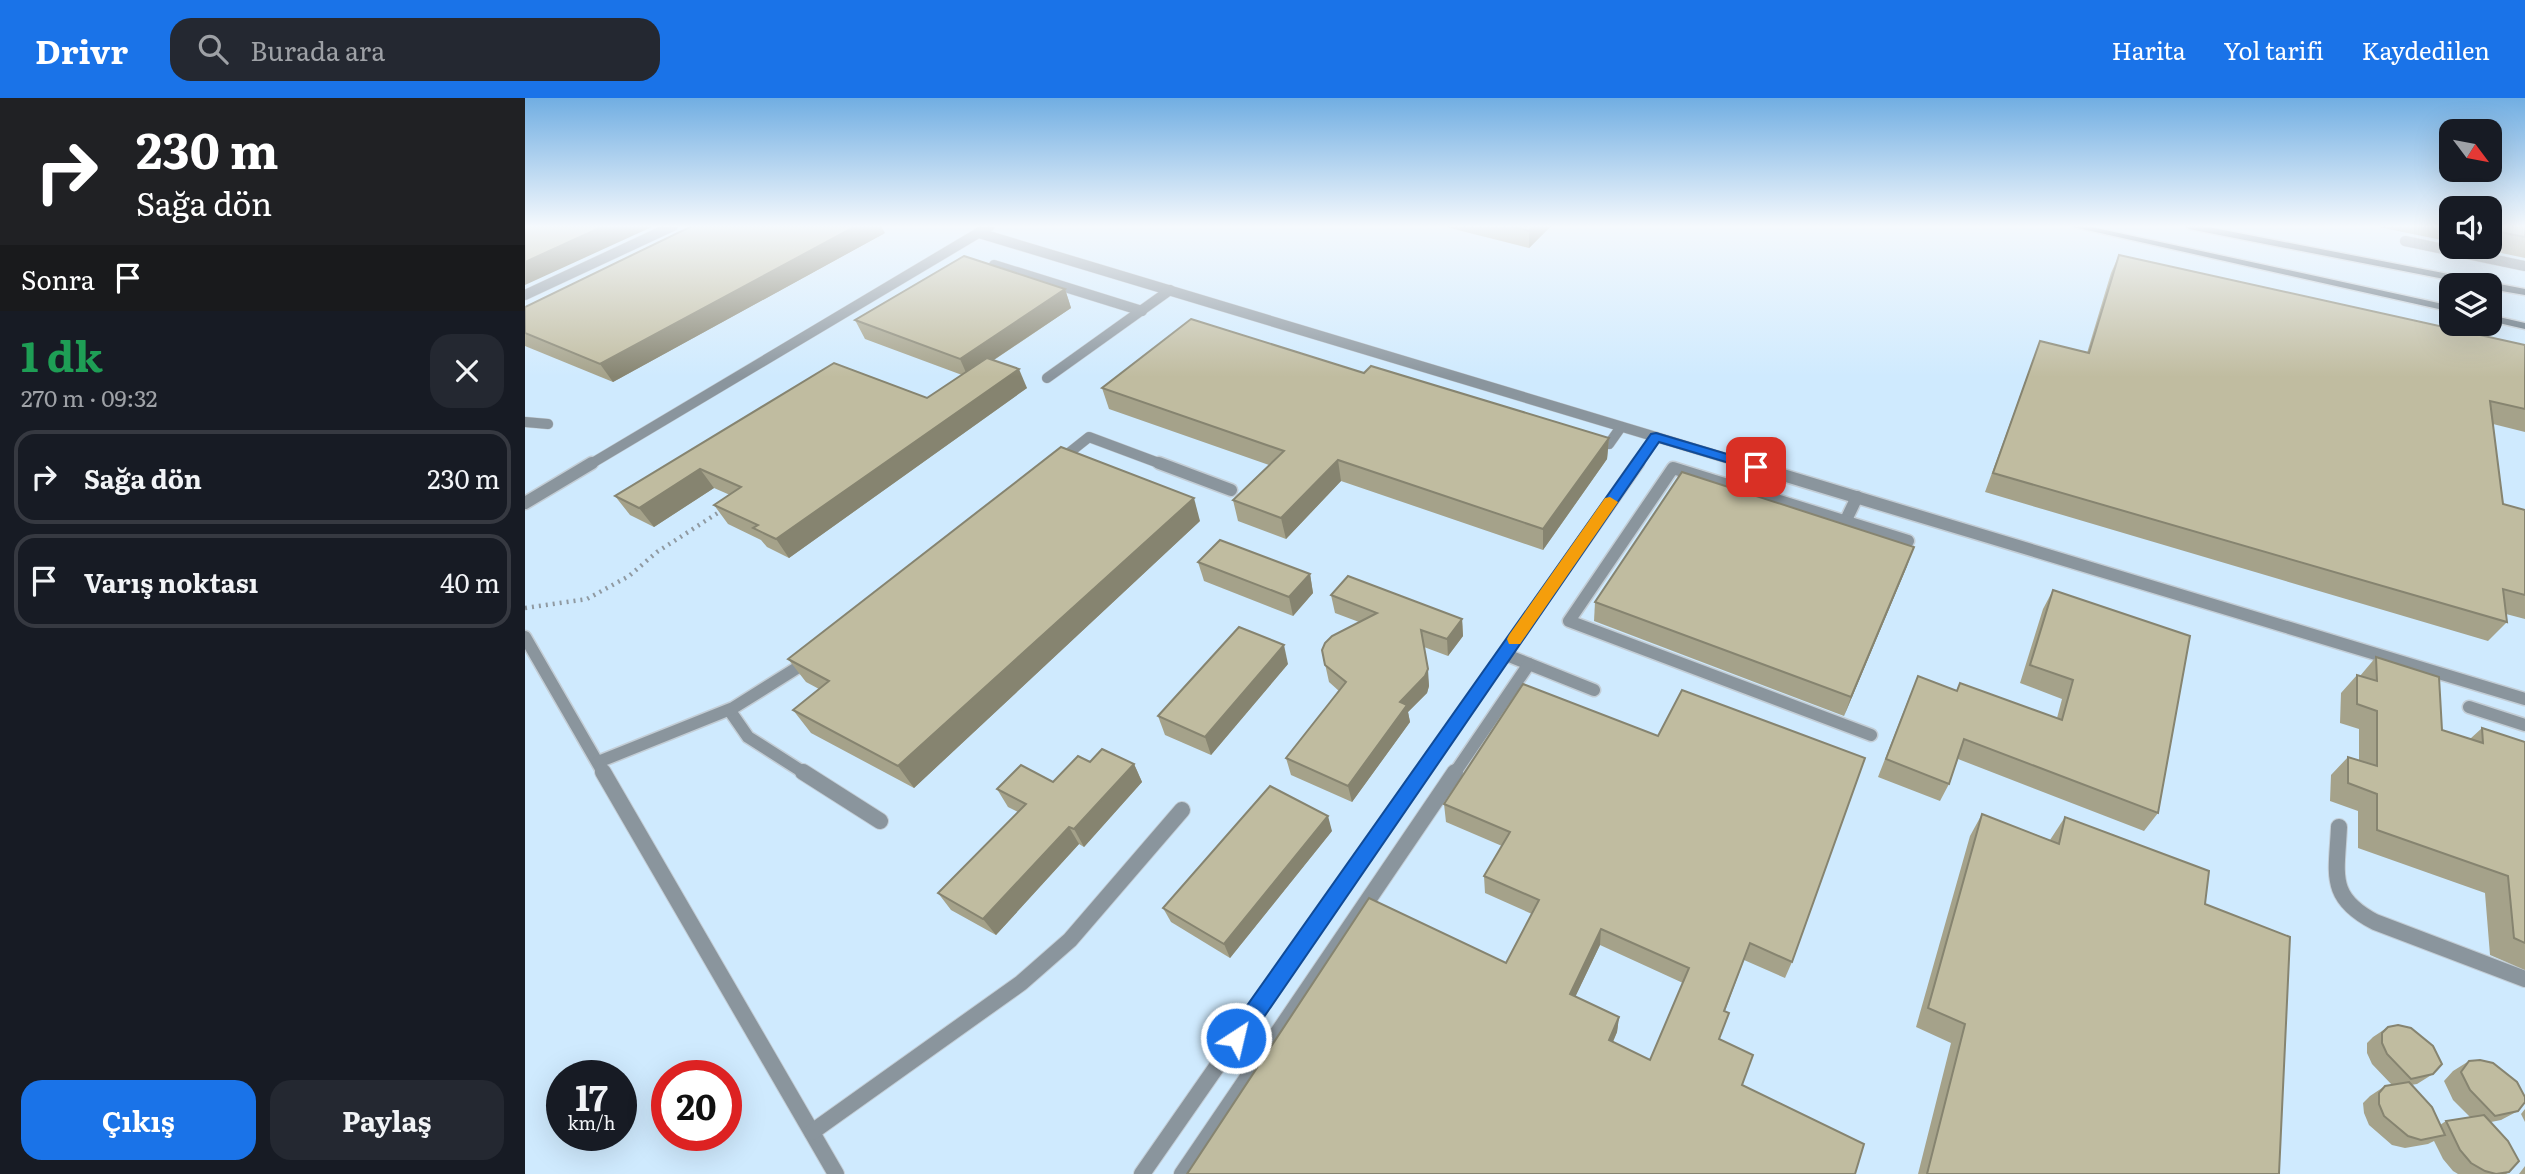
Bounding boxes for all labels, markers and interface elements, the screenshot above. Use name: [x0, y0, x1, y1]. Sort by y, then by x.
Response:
search box: [170, 18, 660, 81]
text: Drivr: [35, 25, 128, 74]
icon: search: [194, 30, 232, 68]
text: Burada ara: [250, 30, 385, 69]
text: Harita: [2112, 32, 2186, 67]
text: Yol tarifi: [2224, 32, 2324, 67]
text: Kaydedilen: [2362, 32, 2490, 67]
text: 230 m: [136, 111, 279, 184]
north arrow: [2439, 119, 2503, 182]
map controls: [2439, 119, 2502, 336]
icon: right: [21, 126, 112, 217]
text: Sağa dön: [136, 178, 272, 226]
button: sound: [2439, 196, 2502, 259]
text: Sonra: [21, 259, 95, 298]
icon: arrive: [109, 259, 147, 297]
button: layers: [2439, 273, 2502, 336]
text: 1 dk: [21, 323, 103, 385]
button: close: [430, 334, 504, 408]
text: 270 m · 09:32: [21, 380, 157, 414]
pin: [1726, 437, 1786, 497]
icon: arrive: [1737, 448, 1775, 486]
icon: right: [25, 458, 63, 496]
text: Sağa dön: [84, 458, 202, 497]
text: 230 m: [427, 458, 500, 497]
icon: arrive: [25, 562, 63, 600]
text: Varış noktası: [84, 562, 258, 601]
text: 40 m: [440, 562, 500, 601]
position arrow: [1199, 1001, 1273, 1075]
speed limit sign: 20: [651, 1060, 742, 1151]
text: 17: [575, 1070, 608, 1122]
button: Çıkış: [21, 1080, 256, 1160]
button: Paylaş: [270, 1080, 504, 1160]
text: km/h: [568, 1109, 615, 1136]

